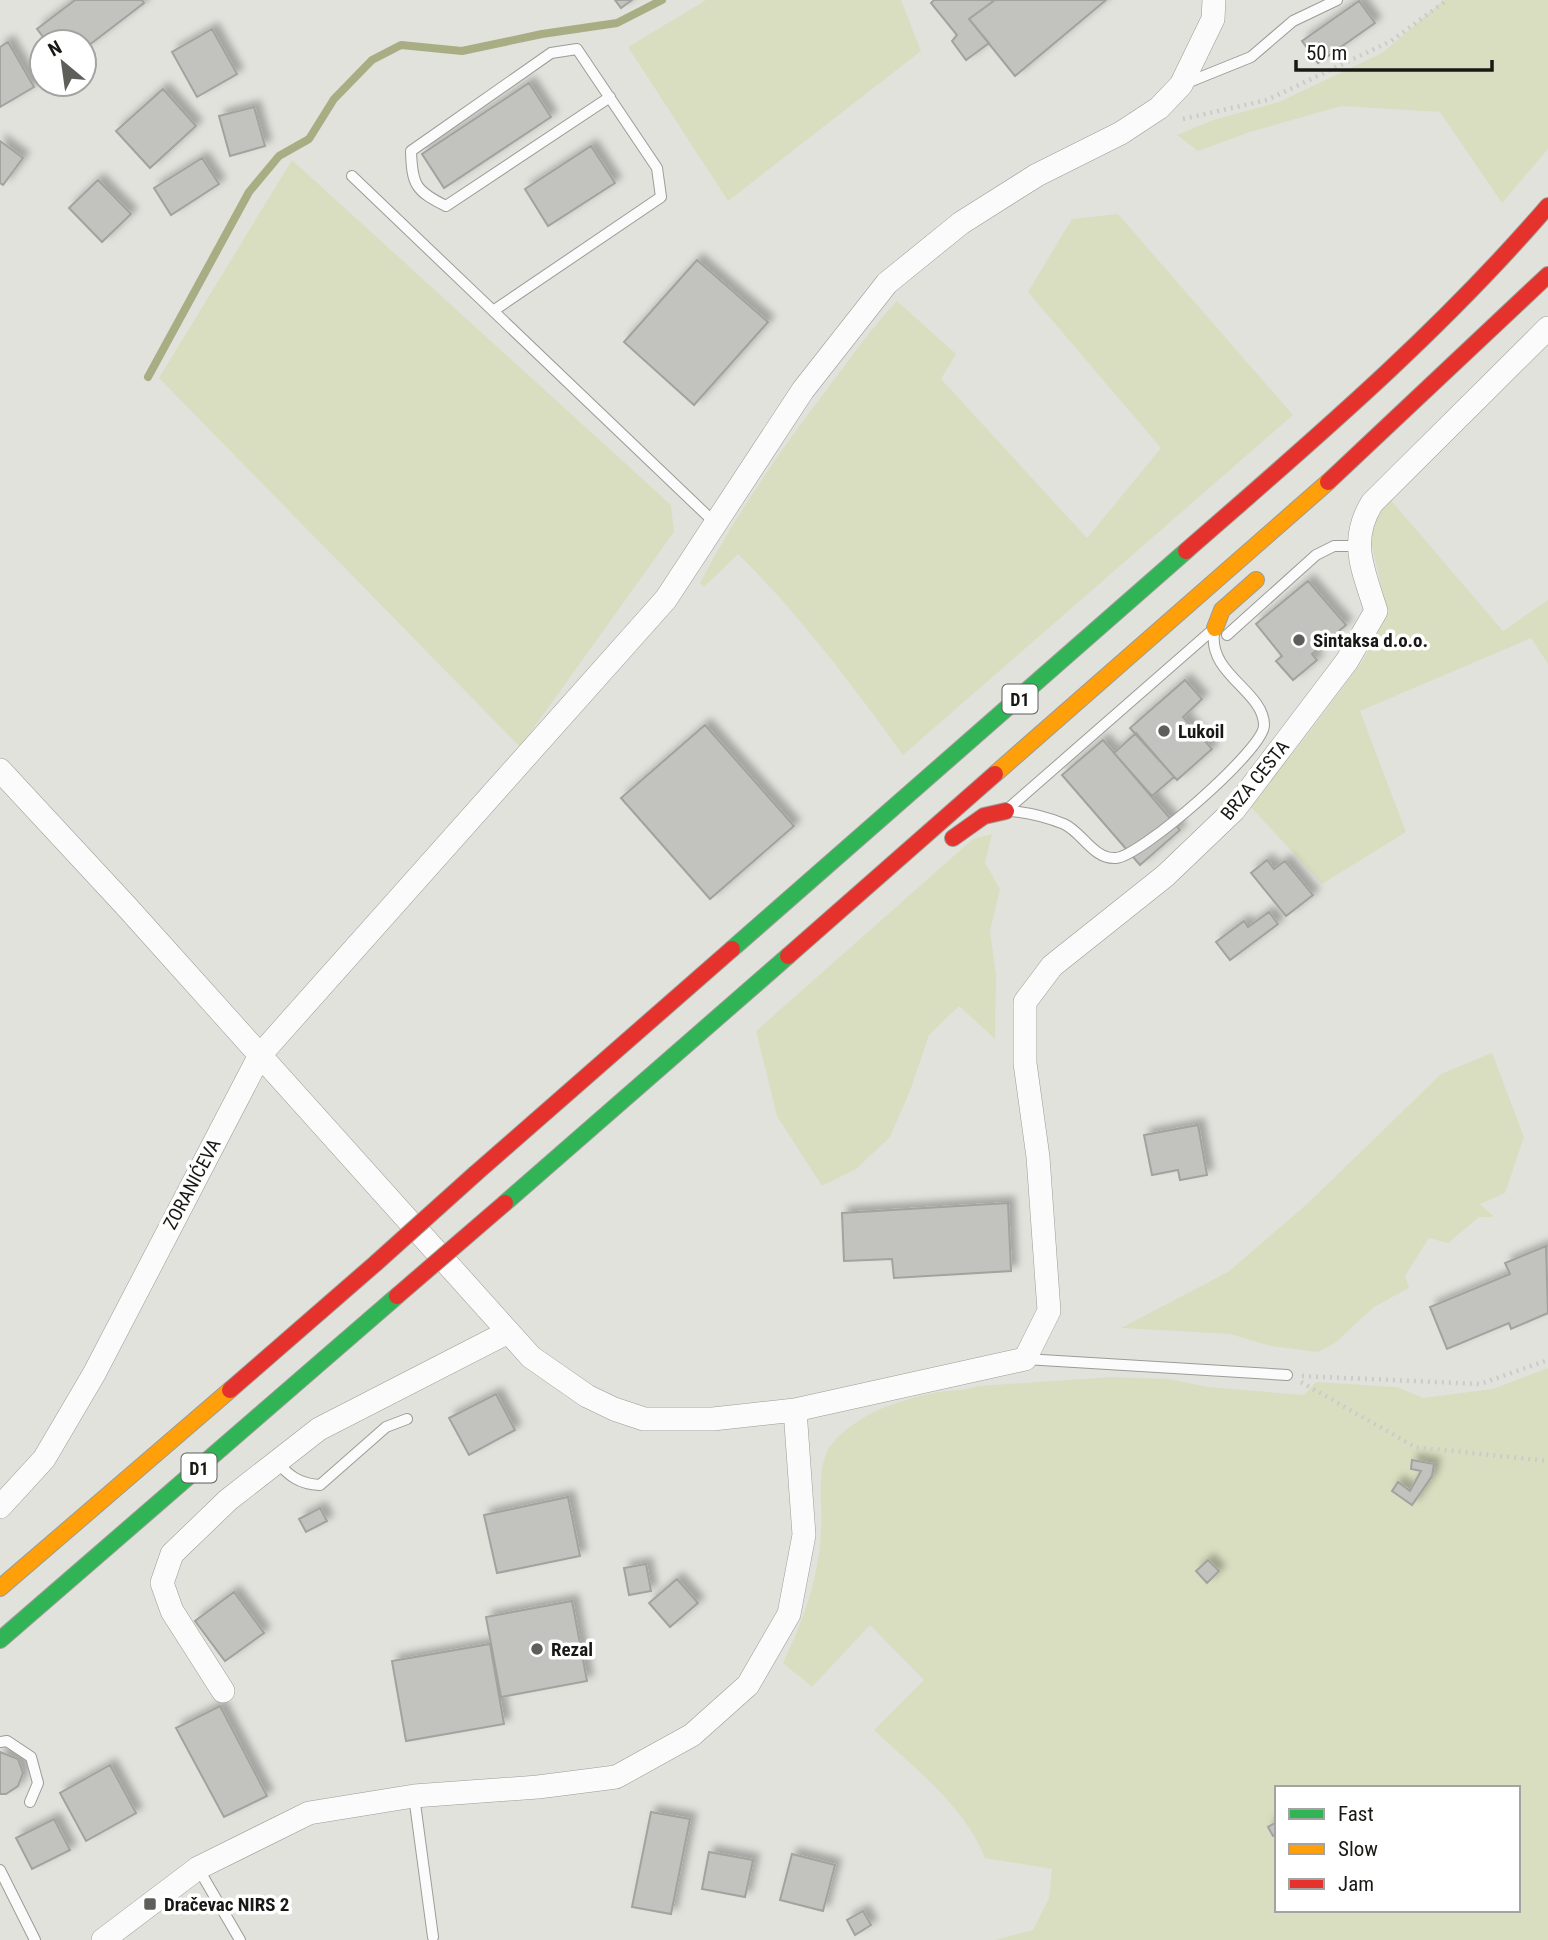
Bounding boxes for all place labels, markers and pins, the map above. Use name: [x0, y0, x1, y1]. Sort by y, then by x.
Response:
place label: Sintaksa d.o.o.: [1313, 629, 1428, 652]
marker: Sintaksa d.o.o.: [1291, 632, 1307, 648]
place label: Lukoil: [1178, 720, 1224, 743]
marker: Lukoil: [1156, 723, 1172, 739]
place label: Rezal: [551, 1638, 593, 1661]
marker: Rezal: [529, 1641, 545, 1657]
place label: Dračevac NIRS 2: [164, 1893, 289, 1916]
marker: Dračevac NIRS 2: [142, 1896, 158, 1912]

